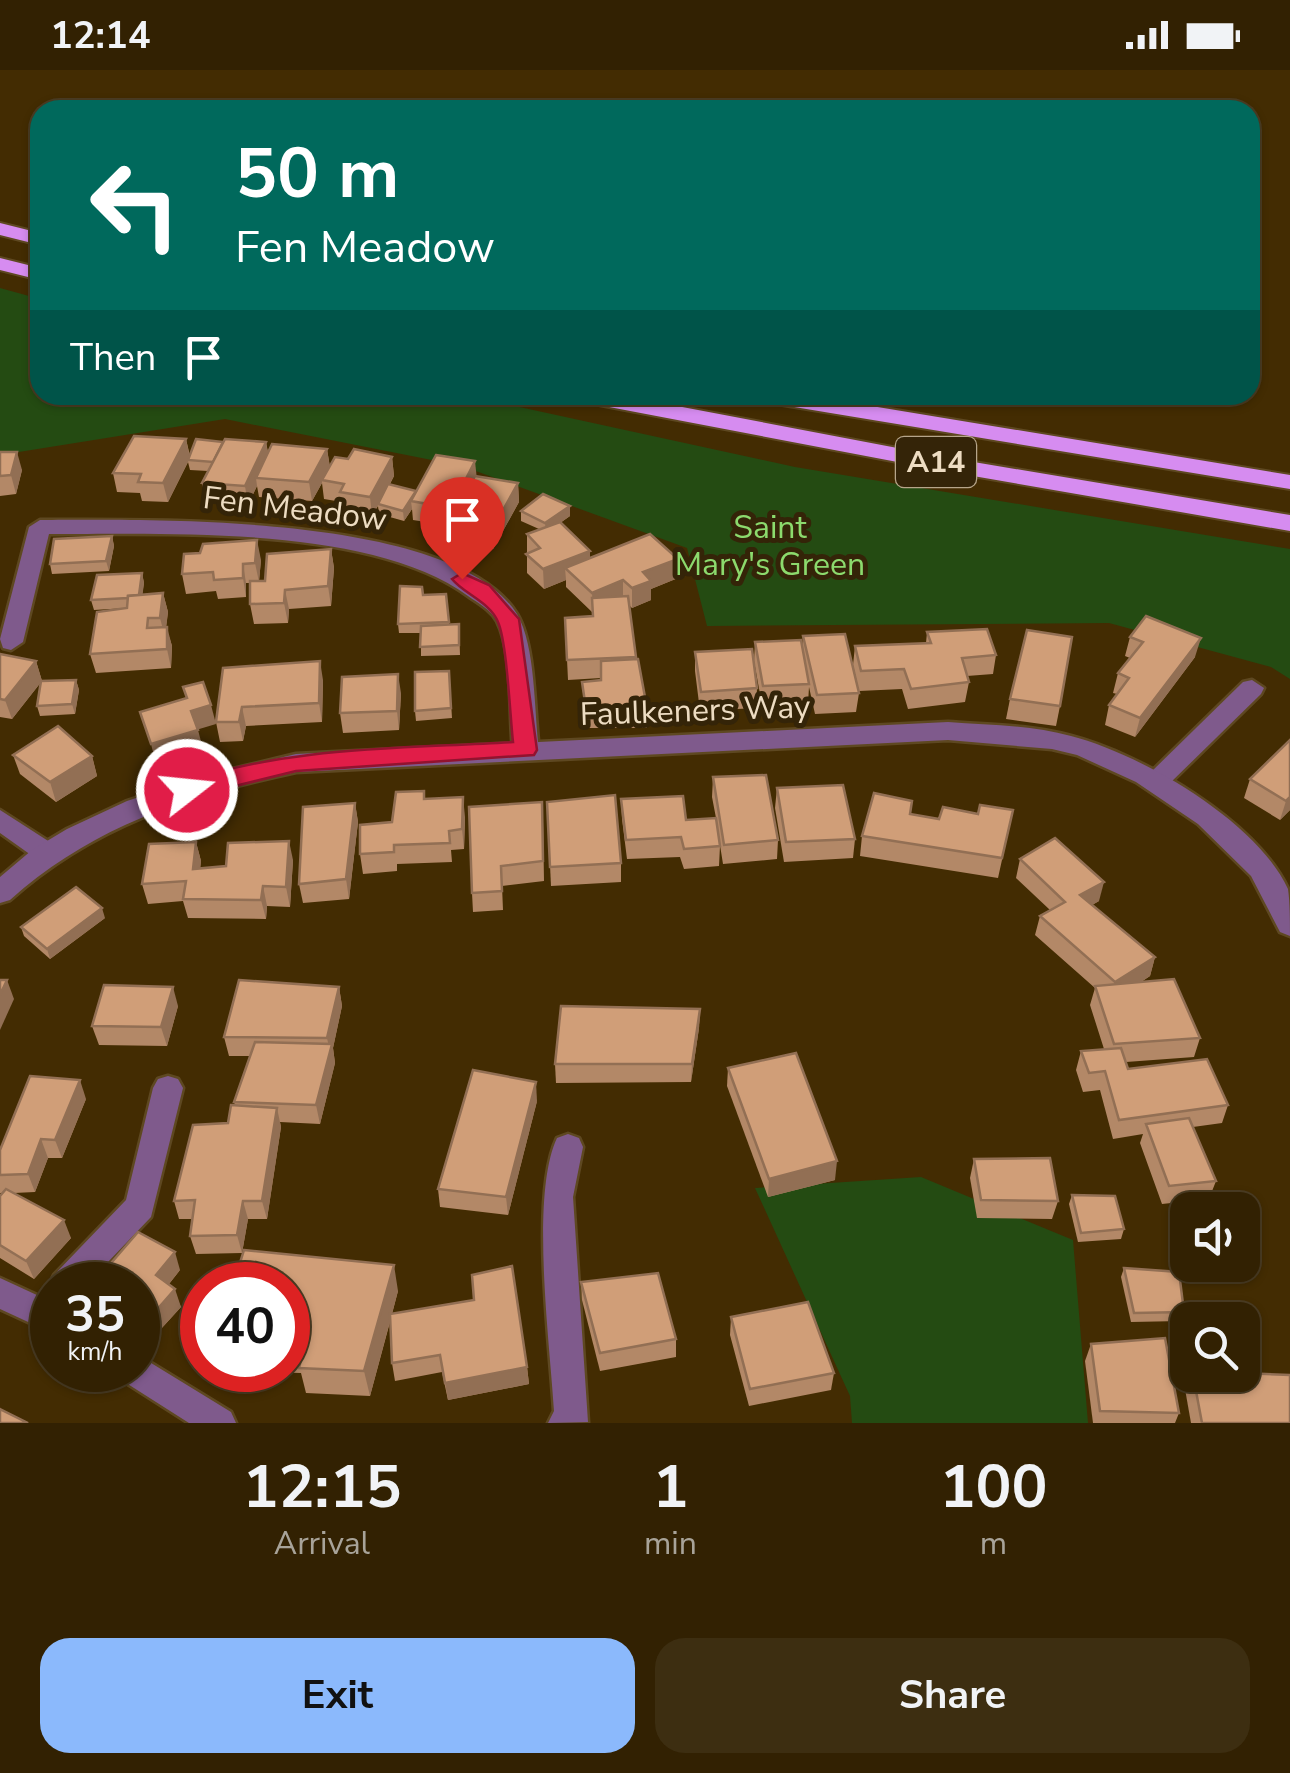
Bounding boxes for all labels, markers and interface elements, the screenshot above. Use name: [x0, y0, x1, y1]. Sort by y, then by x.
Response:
text: 12:14: [50, 10, 151, 61]
text: 50 m: [235, 126, 399, 222]
icon: left: [70, 140, 200, 270]
text: Fen Meadow: [235, 217, 495, 278]
icon: arrive: [176, 330, 231, 385]
text: Then: [70, 332, 156, 383]
road number: A14: [896, 437, 976, 487]
street label: Fen Meadow: [201, 476, 389, 541]
pin: [420, 477, 505, 580]
icon: arrive: [435, 492, 490, 547]
park label: Saint Mary's Green: [675, 506, 865, 586]
street label: Faulkeners Way: [579, 685, 812, 736]
position arrow: [135, 738, 239, 842]
map controls: [1170, 1192, 1260, 1392]
button: sound: [1170, 1192, 1260, 1282]
speed limit sign: 40: [180, 1262, 310, 1392]
text: 35: [65, 1280, 125, 1349]
button: search: [1170, 1302, 1260, 1392]
text: km/h: [67, 1335, 123, 1369]
text: 12:15: [243, 1446, 401, 1528]
text: 1: [652, 1446, 688, 1528]
text: 100: [939, 1446, 1047, 1528]
text: Arrival: [274, 1522, 370, 1565]
text: min: [644, 1522, 697, 1565]
text: m: [980, 1522, 1007, 1565]
button: Exit: [40, 1638, 635, 1753]
button: Share: [655, 1638, 1250, 1753]

